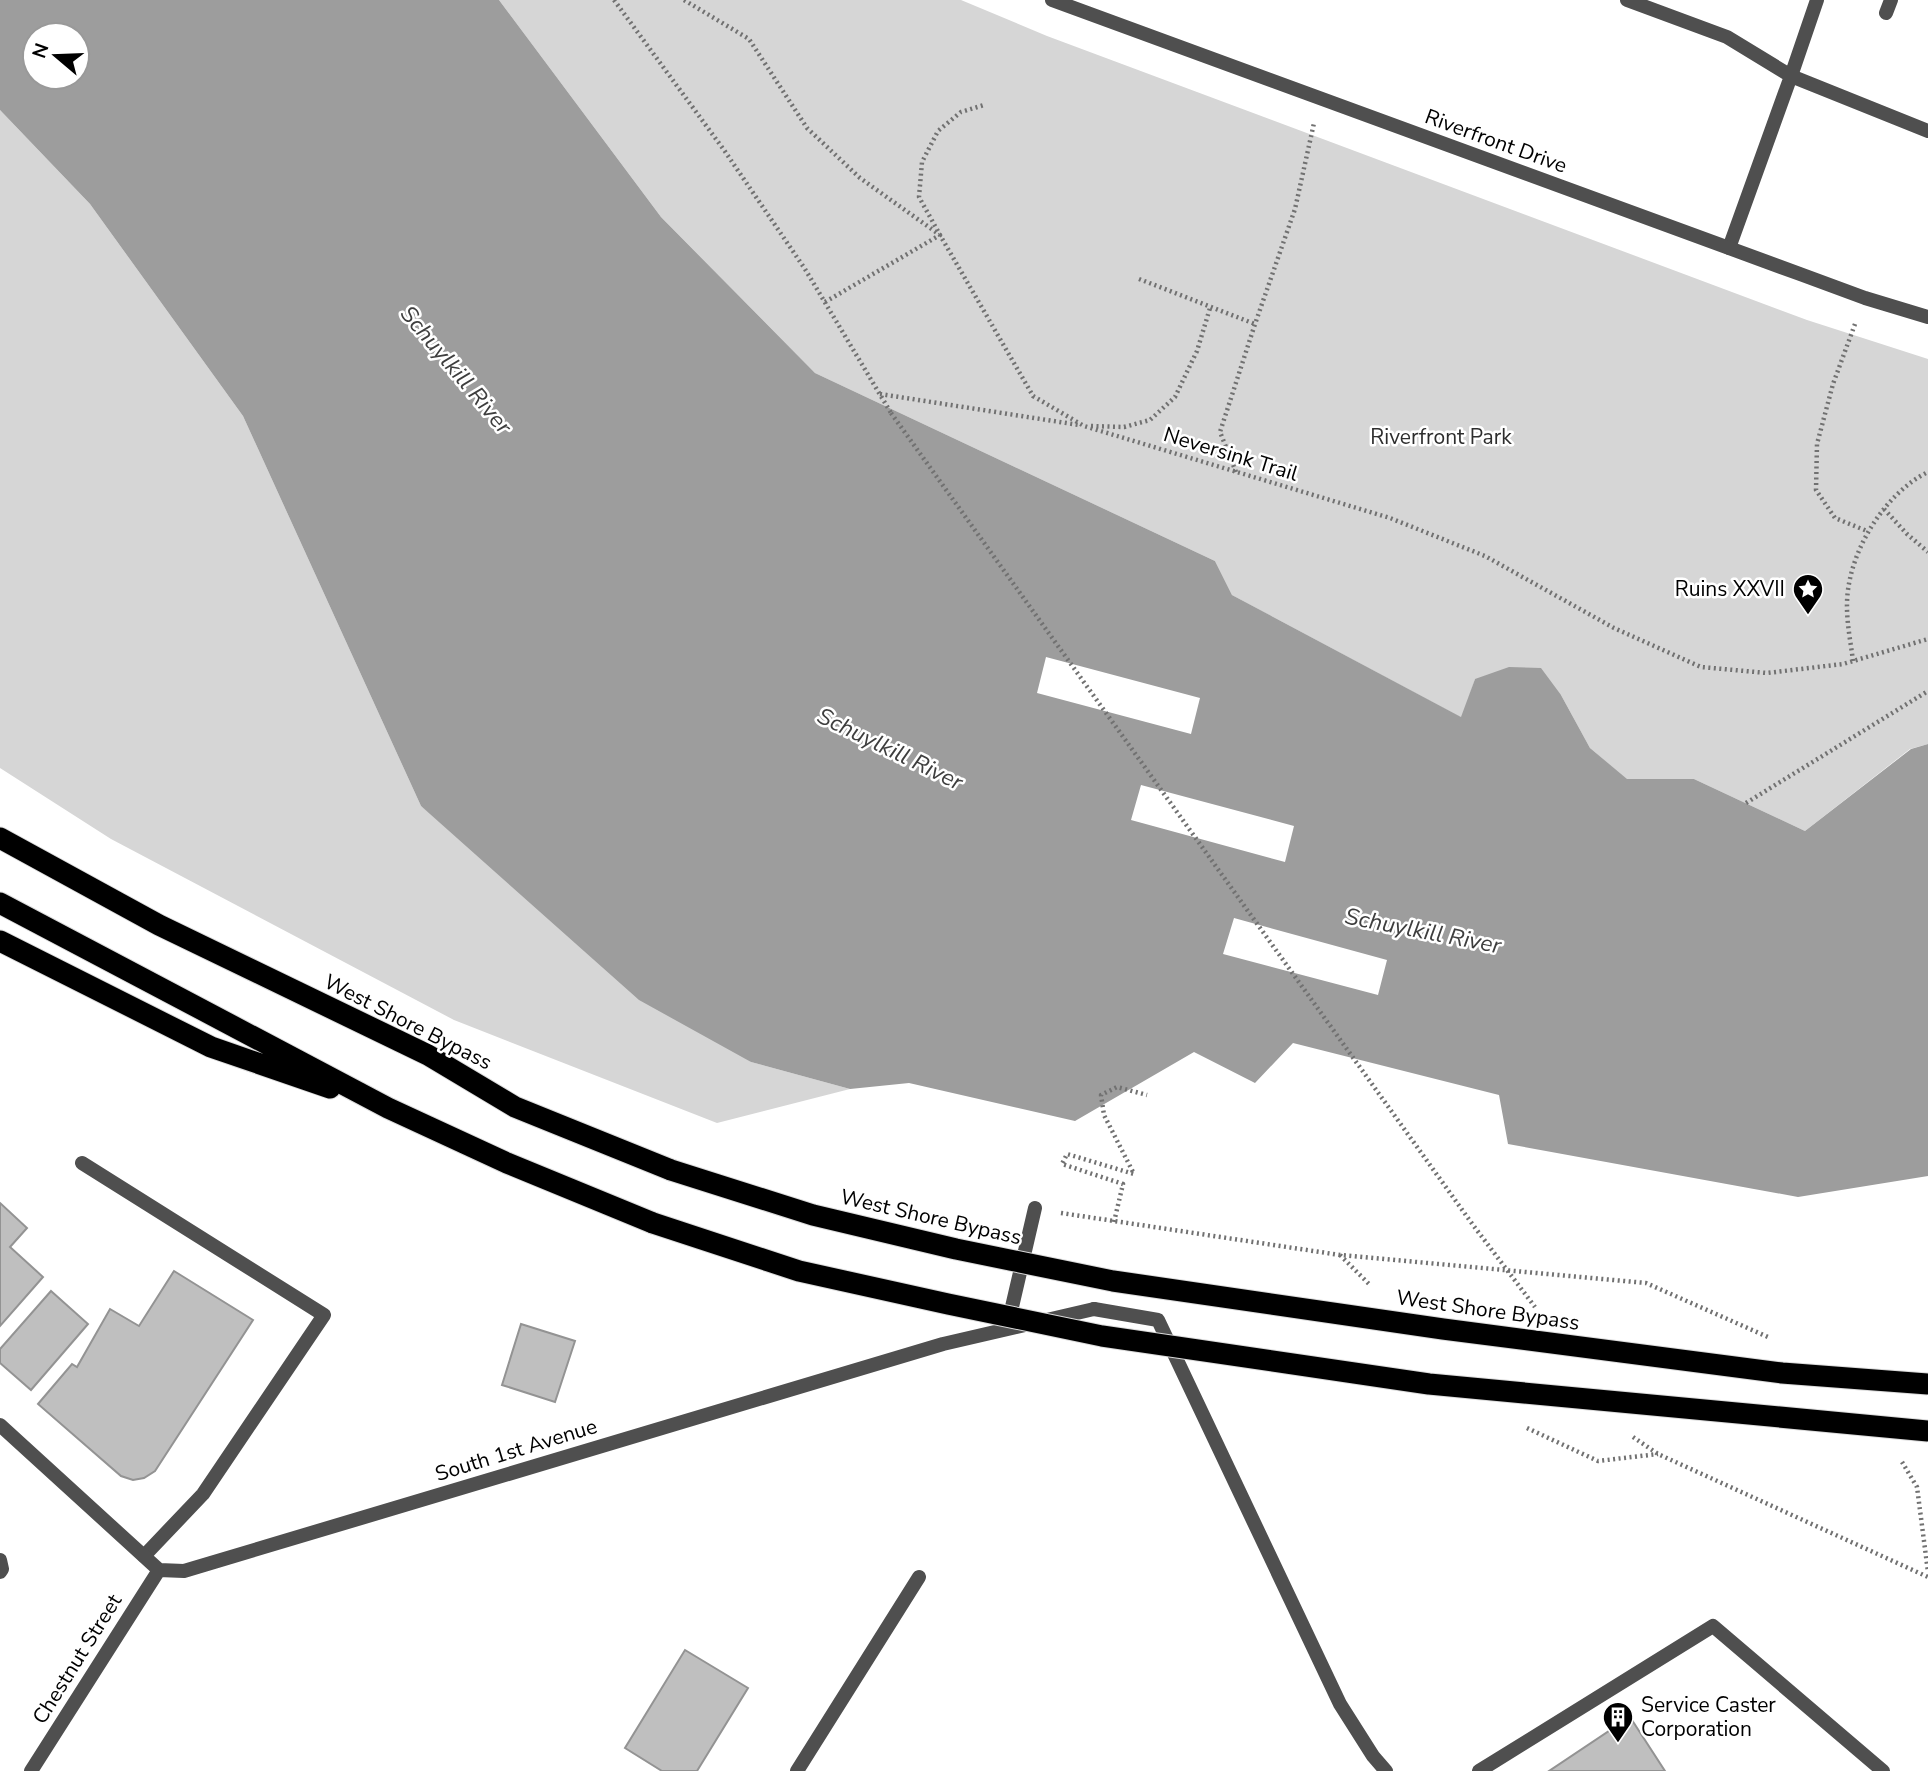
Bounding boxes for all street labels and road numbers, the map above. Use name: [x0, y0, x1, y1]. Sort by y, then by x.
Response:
street label: Riverfront Drive: [1421, 102, 1571, 180]
street label: Neversink Trail: [1160, 420, 1302, 488]
street label: West Shore Bypass: [319, 968, 497, 1076]
street label: West Shore Bypass: [838, 1183, 1024, 1251]
street label: West Shore Bypass: [1395, 1283, 1581, 1337]
street label: South 1st Avenue: [432, 1412, 600, 1488]
street label: Chestnut Street: [26, 1588, 129, 1729]

